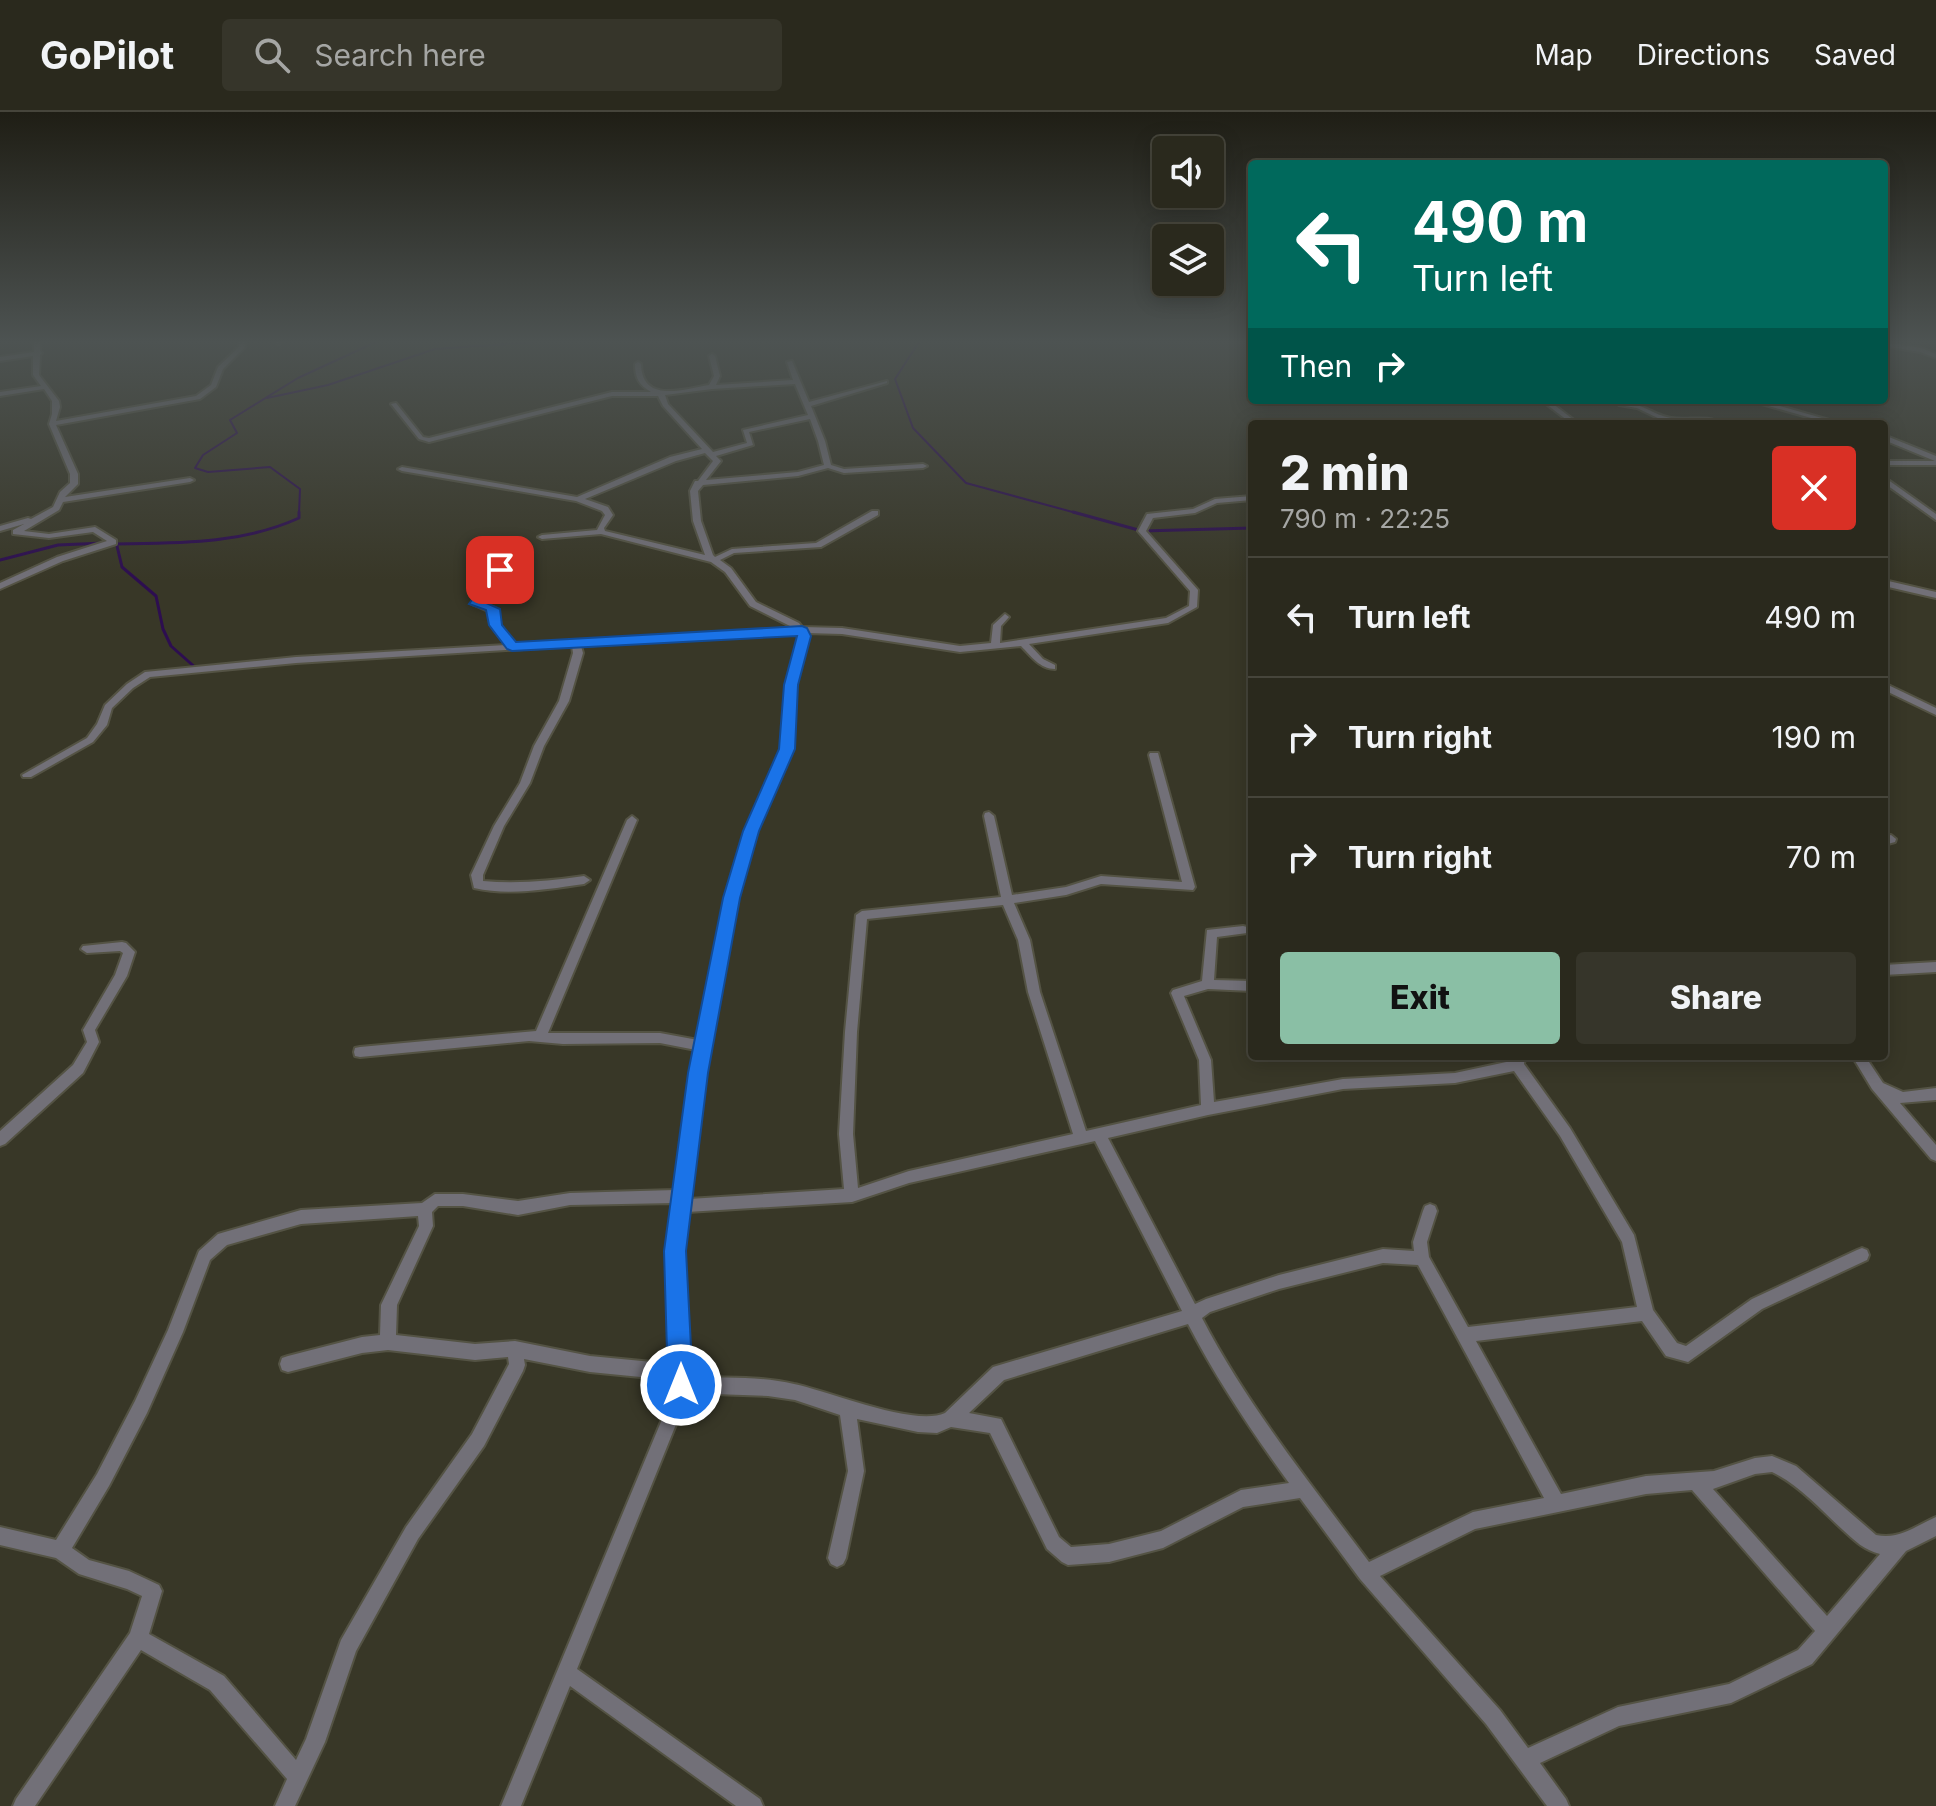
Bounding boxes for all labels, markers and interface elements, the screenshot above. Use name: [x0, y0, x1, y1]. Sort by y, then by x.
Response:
search box: [222, 19, 782, 91]
text: GoPilot: [40, 32, 174, 78]
icon: search: [250, 33, 294, 77]
text: Search here: [314, 37, 486, 73]
text: Map: [1534, 38, 1593, 72]
text: Directions: [1637, 38, 1770, 72]
text: Saved: [1814, 38, 1896, 72]
map controls: [1152, 136, 1224, 296]
button: sound: [1152, 136, 1224, 208]
text: 490 m: [1412, 188, 1588, 256]
icon: left: [1280, 192, 1384, 296]
button: layers: [1152, 224, 1224, 296]
text: Turn left: [1412, 256, 1553, 300]
icon: right: [1368, 344, 1412, 388]
text: Then: [1280, 348, 1352, 384]
text: 2 min: [1280, 443, 1410, 502]
button: close: [1772, 446, 1856, 530]
text: 790 m · 22:25: [1280, 503, 1450, 534]
pin: [466, 536, 534, 604]
icon: arrive: [478, 548, 522, 592]
icon: left: [1280, 595, 1324, 639]
text: Turn left: [1348, 599, 1470, 635]
text: 490 m: [1764, 599, 1856, 635]
icon: right: [1280, 715, 1324, 759]
text: Turn right: [1348, 719, 1492, 755]
text: 190 m: [1772, 719, 1856, 755]
icon: right: [1280, 835, 1324, 879]
text: Turn right: [1348, 839, 1492, 875]
text: 70 m: [1786, 839, 1856, 875]
button: Exit: [1280, 952, 1560, 1044]
button: Share: [1576, 952, 1856, 1044]
position arrow: [639, 1343, 723, 1427]

